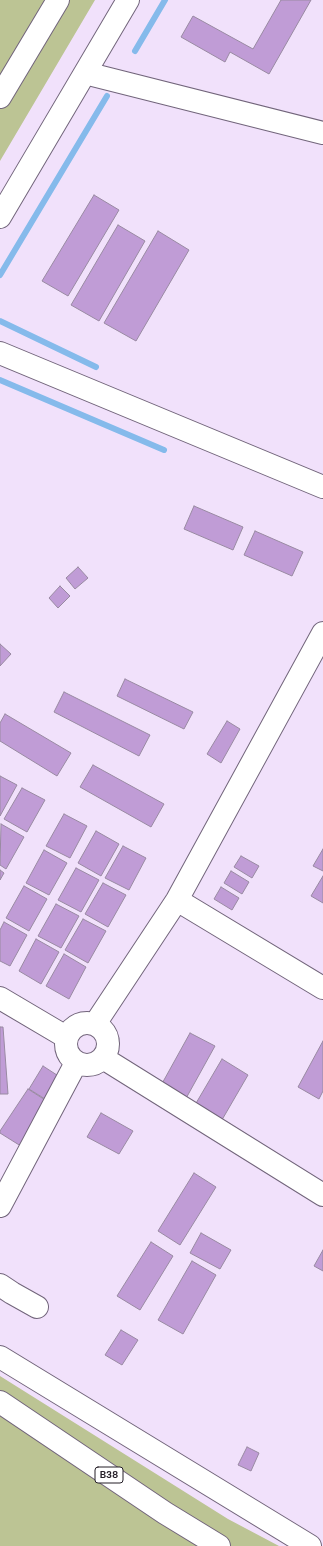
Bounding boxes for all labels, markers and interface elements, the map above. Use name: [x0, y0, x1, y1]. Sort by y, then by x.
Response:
road number: B38: [95, 1467, 123, 1483]

